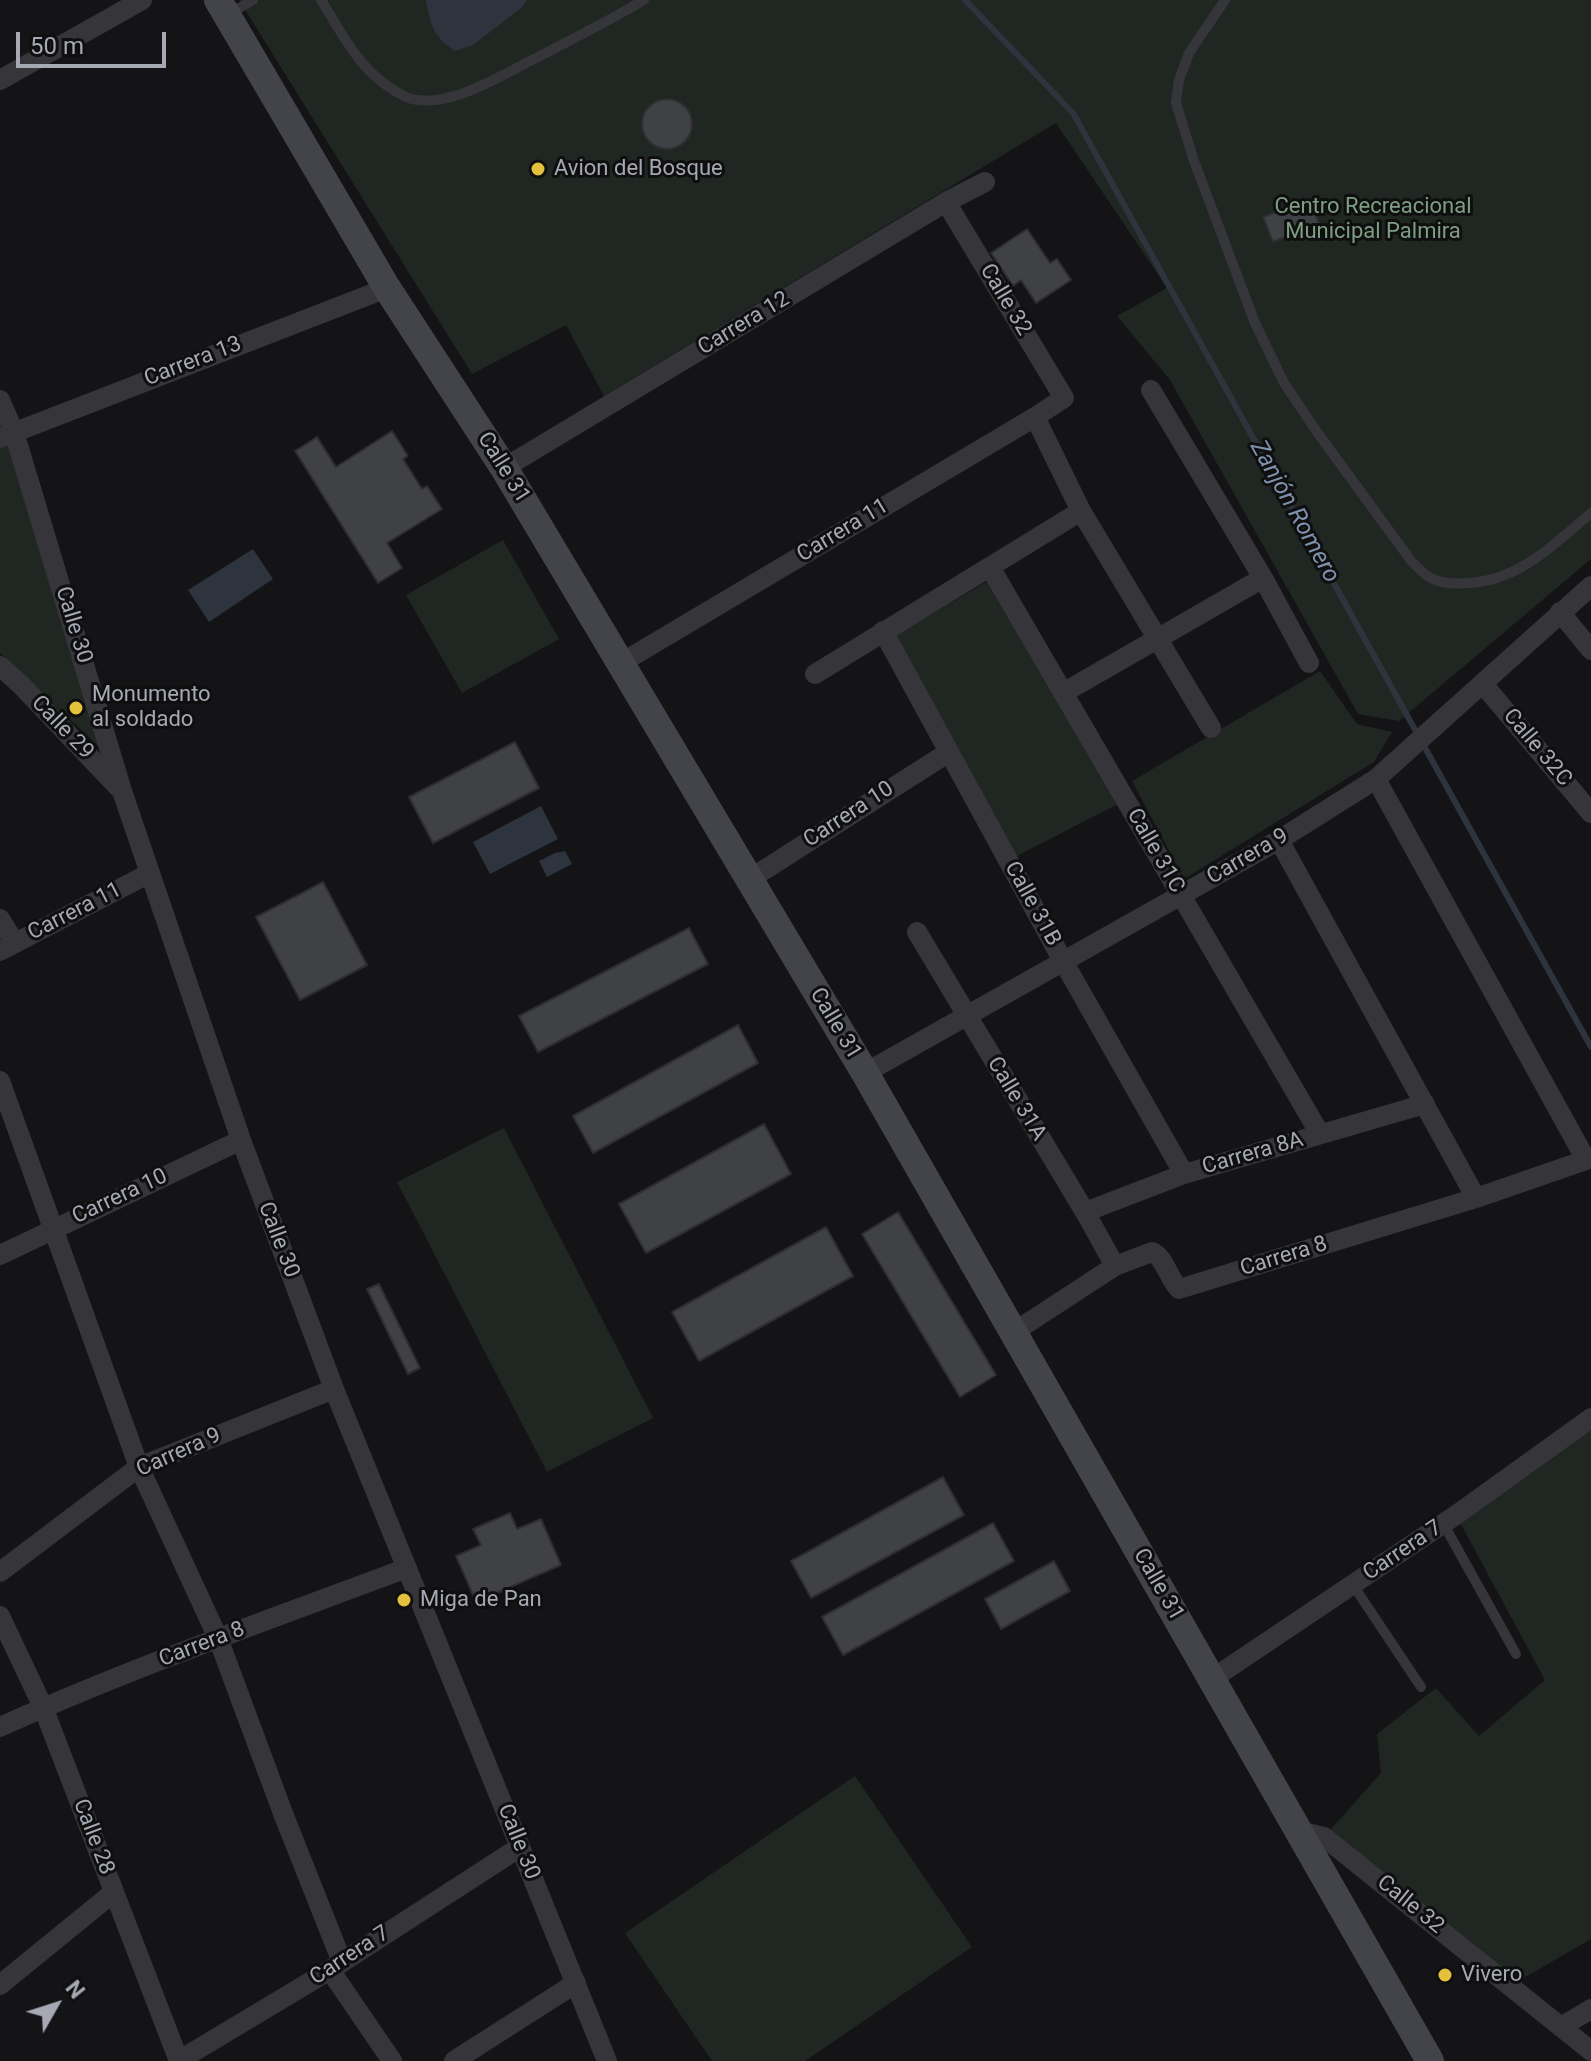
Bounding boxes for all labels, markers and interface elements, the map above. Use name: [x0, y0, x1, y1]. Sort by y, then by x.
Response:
scale bar: [20, 16, 170, 66]
text: 50 m: [30, 32, 84, 60]
place label: Avion del Bosque: [554, 156, 723, 182]
marker: Avion del Bosque: [529, 160, 547, 178]
park label: Centro Recreacional Municipal Palmira: [1274, 194, 1472, 246]
street label: Calle 32: [973, 259, 1037, 341]
street label: Carrera 12: [694, 286, 794, 362]
street label: Carrera 13: [141, 331, 245, 393]
street label: Calle 31: [471, 428, 535, 508]
water label: Zanjón Romero: [1243, 436, 1345, 588]
street label: Carrera 11: [793, 493, 893, 569]
street label: Calle 30: [49, 583, 97, 667]
place label: Monumento al soldado: [92, 682, 211, 734]
street label: Calle 29: [25, 690, 99, 766]
marker: Monumento al soldado: [67, 699, 85, 717]
street label: Calle 32C: [1497, 704, 1577, 792]
street label: Carrera 10: [799, 776, 899, 854]
street label: Calle 31C: [1120, 804, 1190, 898]
street label: Carrera 9: [1203, 823, 1293, 891]
street label: Calle 31B: [998, 857, 1066, 951]
street label: Carrera 11: [24, 877, 126, 947]
street label: Calle 31: [803, 983, 867, 1065]
street label: Calle 31A: [981, 1052, 1051, 1146]
street label: Carrera 8A: [1199, 1127, 1307, 1181]
street label: Carrera 10: [68, 1164, 172, 1230]
street label: Calle 30: [252, 1198, 304, 1282]
street label: Carrera 8: [1237, 1231, 1331, 1283]
street label: Carrera 9: [133, 1423, 225, 1483]
street label: Carrera 7: [1359, 1515, 1447, 1587]
street label: Calle 31: [1127, 1544, 1189, 1626]
place label: Miga de Pan: [420, 1587, 542, 1613]
marker: Miga de Pan: [395, 1591, 413, 1609]
street label: Carrera 8: [156, 1617, 248, 1673]
street label: Calle 28: [67, 1795, 119, 1879]
street label: Calle 30: [491, 1801, 545, 1883]
street label: Calle 32: [1371, 1870, 1449, 1940]
street label: Carrera 7: [305, 1921, 395, 1991]
place label: Vivero: [1461, 1962, 1522, 1988]
north arrow: [16, 1965, 96, 2045]
marker: Vivero: [1436, 1966, 1454, 1984]
text: N: [60, 1976, 90, 2003]

